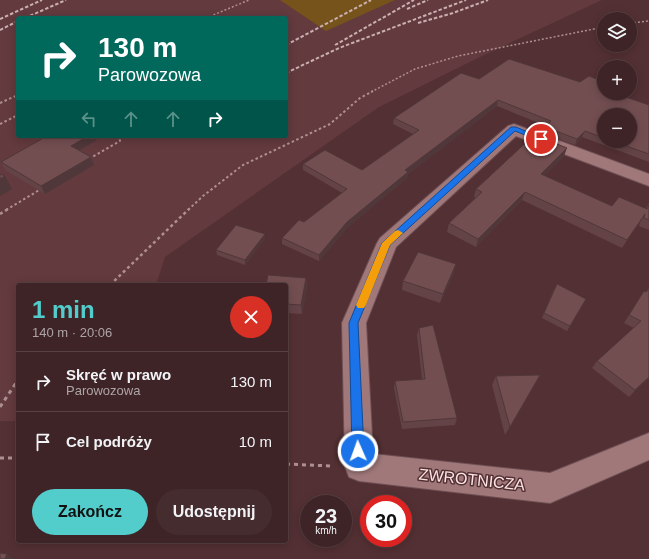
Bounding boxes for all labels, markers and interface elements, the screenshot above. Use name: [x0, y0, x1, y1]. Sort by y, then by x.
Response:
map controls: [597, 12, 637, 148]
button: layers: [597, 12, 637, 52]
icon: right: [32, 32, 84, 84]
text: 130 m: [98, 32, 177, 63]
button: +: [597, 60, 637, 100]
text: Parowozowa: [98, 65, 201, 85]
icon: left: [78, 108, 100, 130]
icon: ahead: [120, 108, 142, 130]
icon: ahead: [162, 108, 184, 130]
icon: right: [204, 108, 226, 130]
button: −: [597, 108, 637, 148]
pin: [524, 122, 558, 156]
icon: arrive: [530, 128, 552, 150]
text: 1 min: [32, 296, 95, 323]
button: close: [230, 296, 272, 338]
text: 140 m · 20:06: [32, 325, 112, 340]
text: Skręć w prawo: [66, 366, 171, 383]
icon: right: [32, 371, 54, 393]
text: 130 m: [230, 373, 272, 390]
text: Parowozowa: [66, 383, 140, 398]
position arrow: [337, 430, 379, 472]
icon: arrive: [32, 431, 54, 453]
text: Cel podróży: [66, 433, 152, 450]
text: 10 m: [239, 433, 272, 450]
street label: ZWROTNICZA: [418, 465, 526, 494]
button: Zakończ: [32, 489, 148, 535]
button: Udostępnij: [156, 489, 272, 535]
speed limit sign: 30: [360, 495, 412, 547]
text: 23: [315, 505, 337, 527]
text: km/h: [315, 525, 337, 536]

